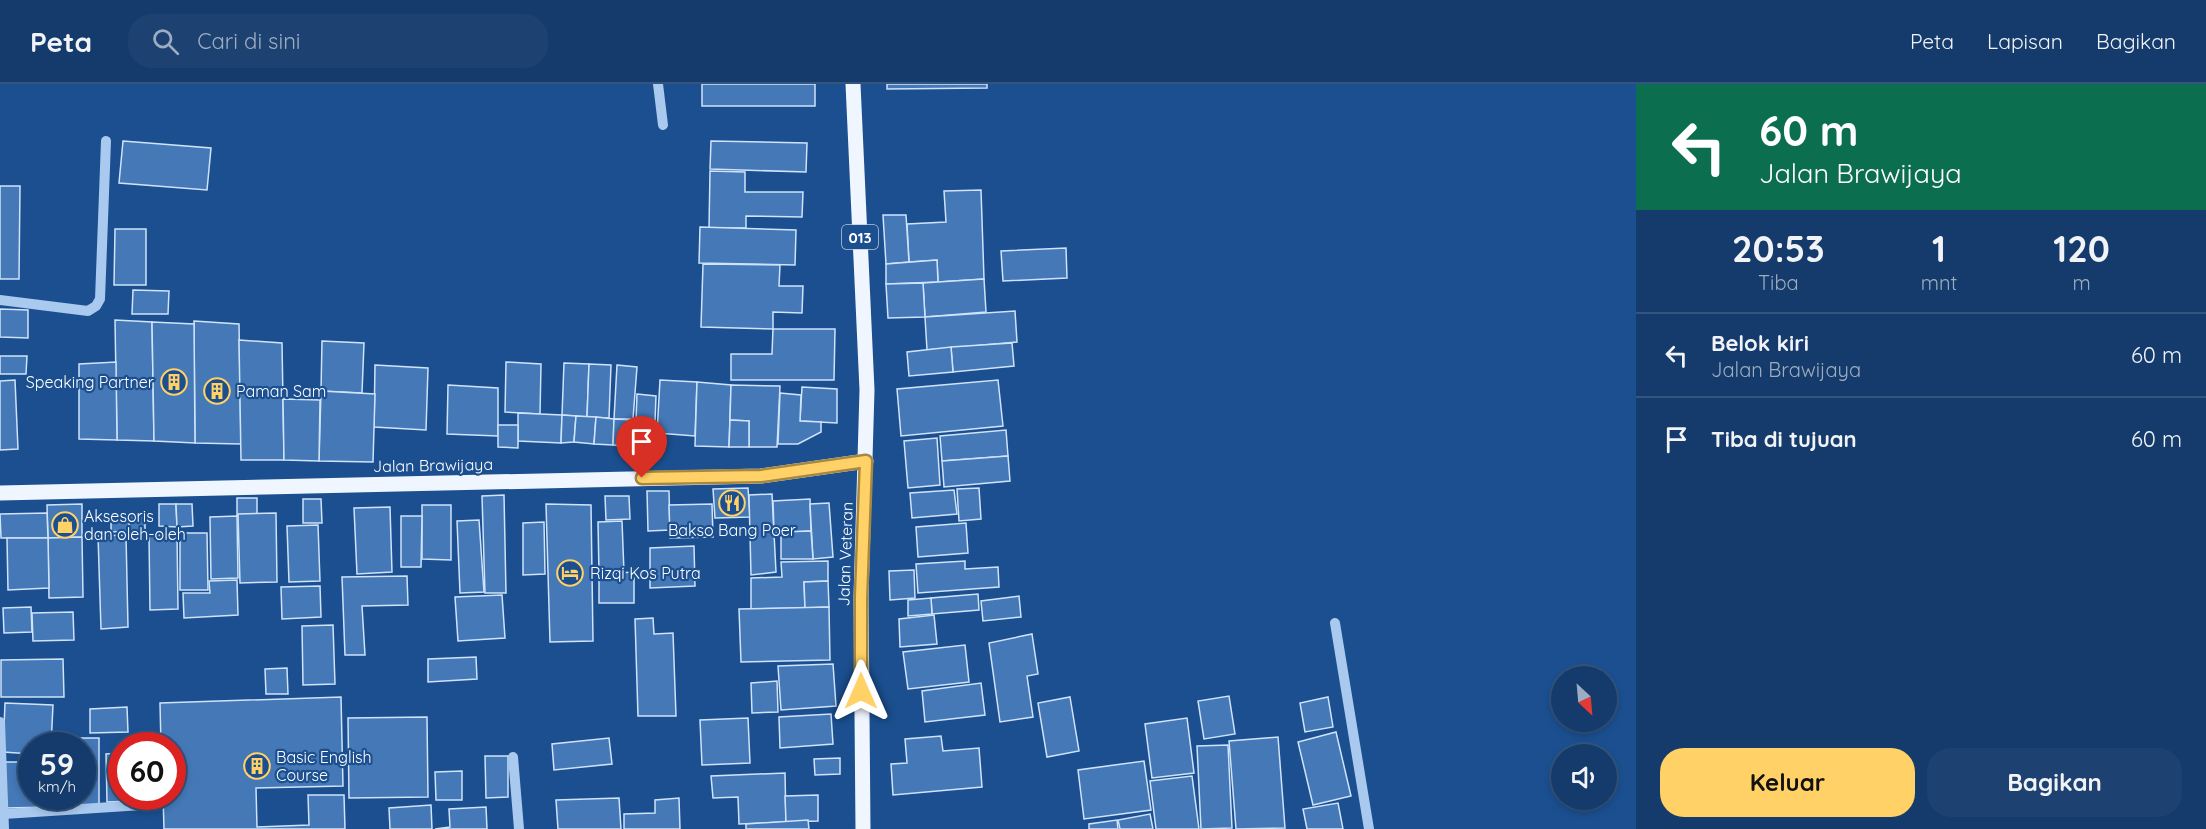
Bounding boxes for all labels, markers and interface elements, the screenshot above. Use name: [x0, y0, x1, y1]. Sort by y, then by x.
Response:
search box: [128, 14, 548, 68]
text: Peta: [30, 24, 92, 59]
icon: search: [149, 25, 182, 58]
text: Cari di sini: [197, 27, 301, 55]
text: Peta: [1910, 28, 1954, 54]
text: Lapisan: [1987, 28, 2063, 54]
text: Bagikan: [2096, 28, 2176, 54]
text: 60 m: [1759, 104, 1859, 157]
icon: left: [1660, 108, 1738, 186]
text: Jalan Brawijaya: [1759, 156, 1962, 190]
road number: 013: [842, 225, 878, 249]
text: 20:53: [1732, 226, 1825, 271]
text: 1: [1932, 226, 1946, 271]
text: 120: [2053, 226, 2110, 271]
text: Tiba: [1758, 270, 1799, 295]
text: mnt: [1921, 270, 1957, 295]
text: m: [2072, 270, 2091, 295]
text: Belok kiri: [1711, 329, 1809, 357]
icon: left: [1660, 339, 1693, 372]
text: 60 m: [2131, 341, 2182, 369]
text: Jalan Brawijaya: [1711, 357, 1861, 382]
building icon: Speaking Partner: [159, 367, 189, 397]
place label: Speaking Partner: [26, 372, 154, 392]
building icon: Paman Sam: [202, 376, 232, 406]
place label: Paman Sam: [236, 381, 326, 401]
pin: [616, 416, 667, 478]
icon: arrive: [1660, 423, 1693, 456]
icon: arrive: [625, 425, 658, 458]
text: Tiba di tujuan: [1711, 425, 1857, 453]
text: 60 m: [2131, 425, 2182, 453]
street label: Jalan Brawijaya: [373, 454, 493, 476]
restaurant icon: Bakso Bang Poer: [717, 488, 747, 518]
street label: Jalan Veteran: [833, 501, 857, 607]
place label: Aksesoris dan oleh-oleh: [84, 506, 186, 544]
shop icon: Aksesoris dan oleh-oleh: [50, 510, 80, 540]
place label: Bakso Bang Poer: [668, 520, 796, 540]
hotel icon: Rizqi Kos Putra: [555, 558, 585, 588]
place label: Rizqi Kos Putra: [590, 563, 701, 583]
position arrow: [829, 659, 893, 723]
north arrow: [1551, 666, 1617, 732]
map controls: [1551, 666, 1617, 810]
speed limit sign: 60: [108, 732, 186, 810]
button: sound: [1551, 744, 1617, 810]
text: 59: [40, 745, 74, 783]
place label: Basic English Course: [276, 747, 372, 785]
button: Keluar: [1660, 748, 1915, 817]
button: Bagikan: [1927, 748, 2182, 817]
building icon: Basic English Course: [242, 751, 272, 781]
text: km/h: [38, 777, 76, 796]

